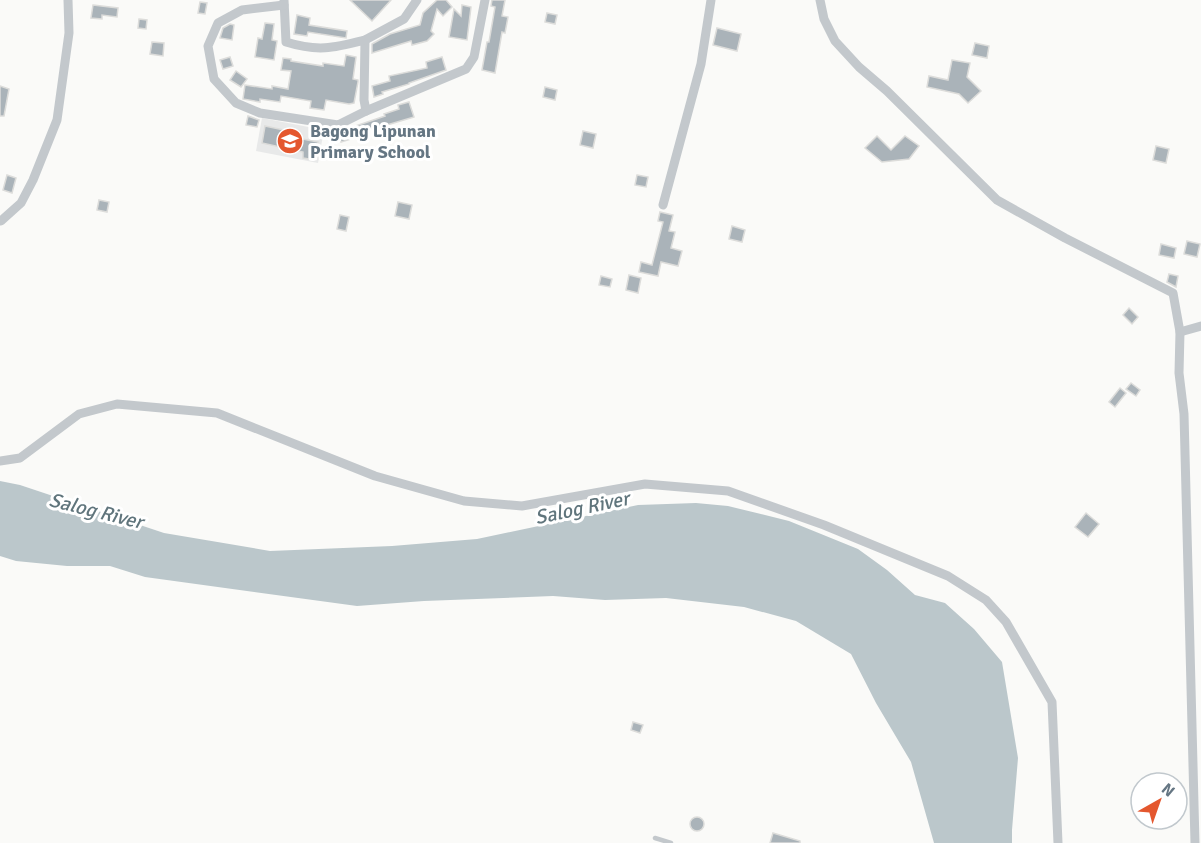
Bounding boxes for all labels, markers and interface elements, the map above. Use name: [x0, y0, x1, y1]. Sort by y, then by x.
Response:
place label: Bagong Lipunan Primary School: [310, 120, 436, 163]
school or university icon: Bagong Lipunan Primary School: [275, 126, 305, 156]
water label: Salog River: [533, 485, 634, 530]
water label: Salog River: [47, 487, 148, 535]
north arrow: [1129, 771, 1189, 831]
text: N: [1157, 779, 1179, 802]

